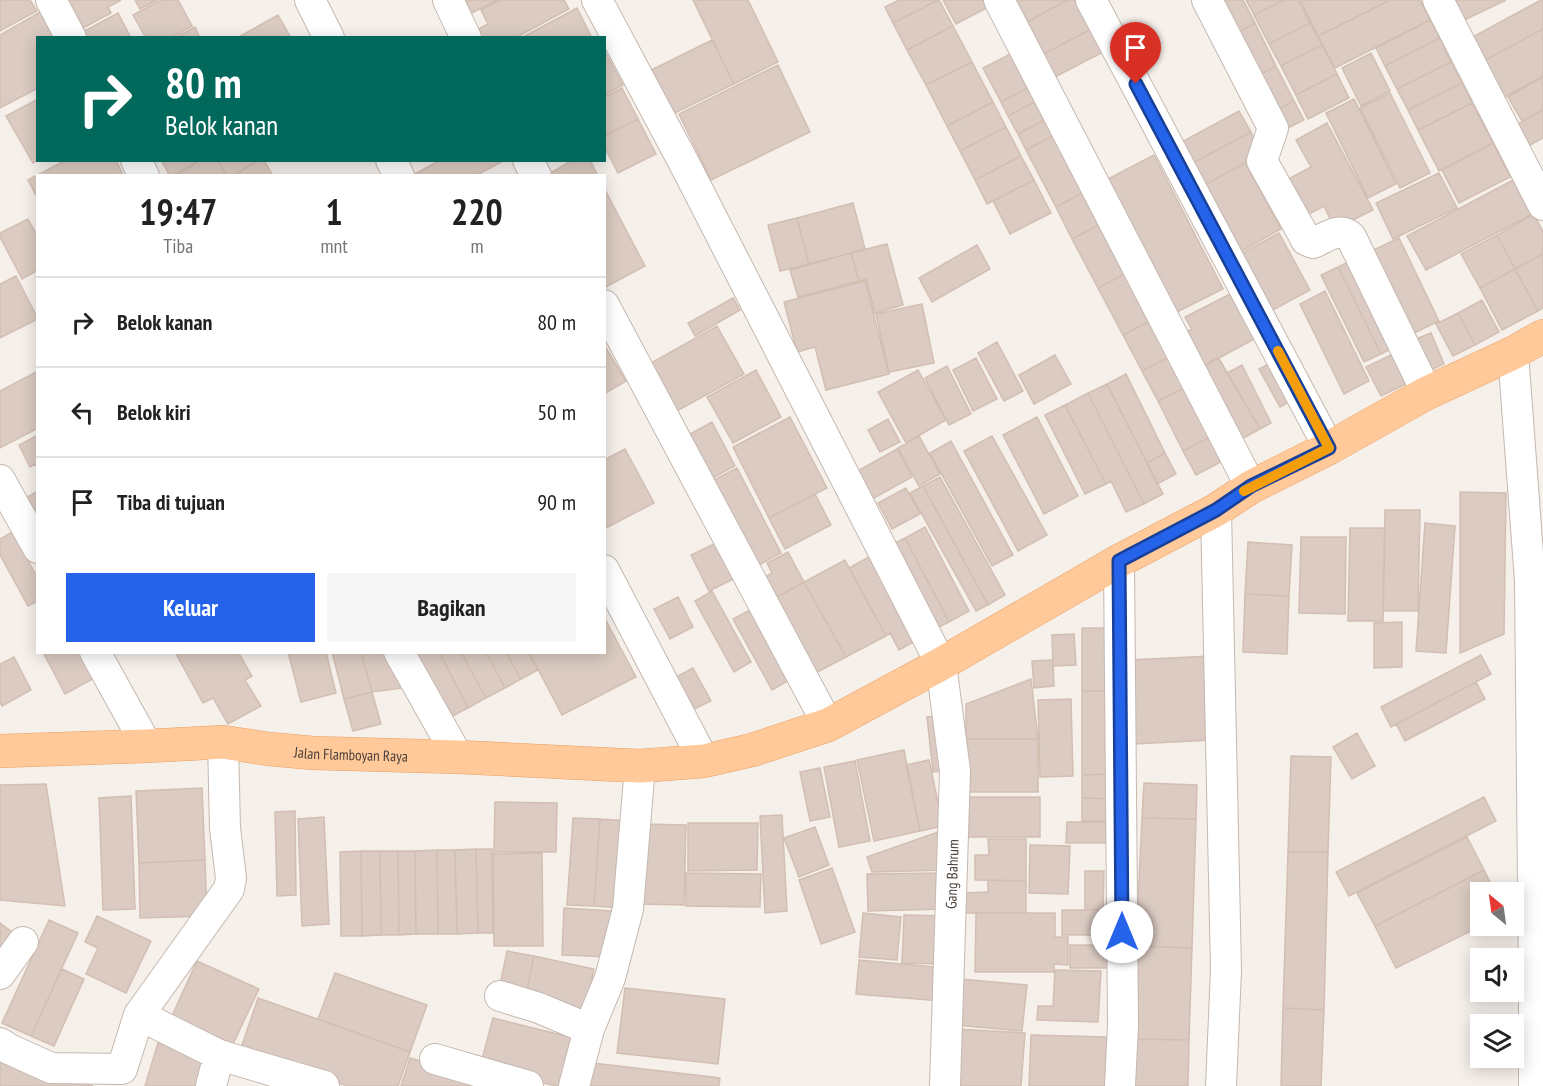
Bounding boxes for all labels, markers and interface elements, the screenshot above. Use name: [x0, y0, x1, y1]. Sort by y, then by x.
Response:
pin: [1110, 22, 1161, 84]
icon: arrive: [1119, 31, 1152, 64]
text: 80 m: [165, 55, 242, 110]
icon: right: [66, 60, 144, 138]
text: Belok kanan: [165, 108, 278, 142]
text: 19:47: [139, 188, 217, 235]
text: 1: [326, 188, 343, 235]
text: 220: [451, 188, 503, 235]
text: Tiba: [163, 233, 193, 259]
text: mnt: [320, 233, 348, 259]
text: m: [470, 233, 483, 259]
icon: right: [66, 306, 99, 339]
text: Belok kanan: [117, 308, 212, 336]
text: 80 m: [537, 308, 576, 336]
icon: left: [66, 396, 99, 429]
text: Belok kiri: [117, 398, 191, 426]
text: 50 m: [537, 398, 576, 426]
icon: arrive: [66, 486, 99, 519]
text: Tiba di tujuan: [117, 488, 225, 516]
text: 90 m: [537, 488, 576, 516]
button: Keluar: [66, 573, 315, 642]
button: Bagikan: [327, 573, 576, 642]
street label: Jalan Flamboyan Raya: [293, 742, 408, 765]
street label: Gang Bahrum: [941, 839, 963, 909]
north arrow: [1470, 882, 1524, 936]
map controls: [1470, 882, 1524, 1068]
position arrow: [1090, 900, 1154, 964]
button: sound: [1470, 948, 1524, 1002]
button: layers: [1470, 1014, 1524, 1068]

